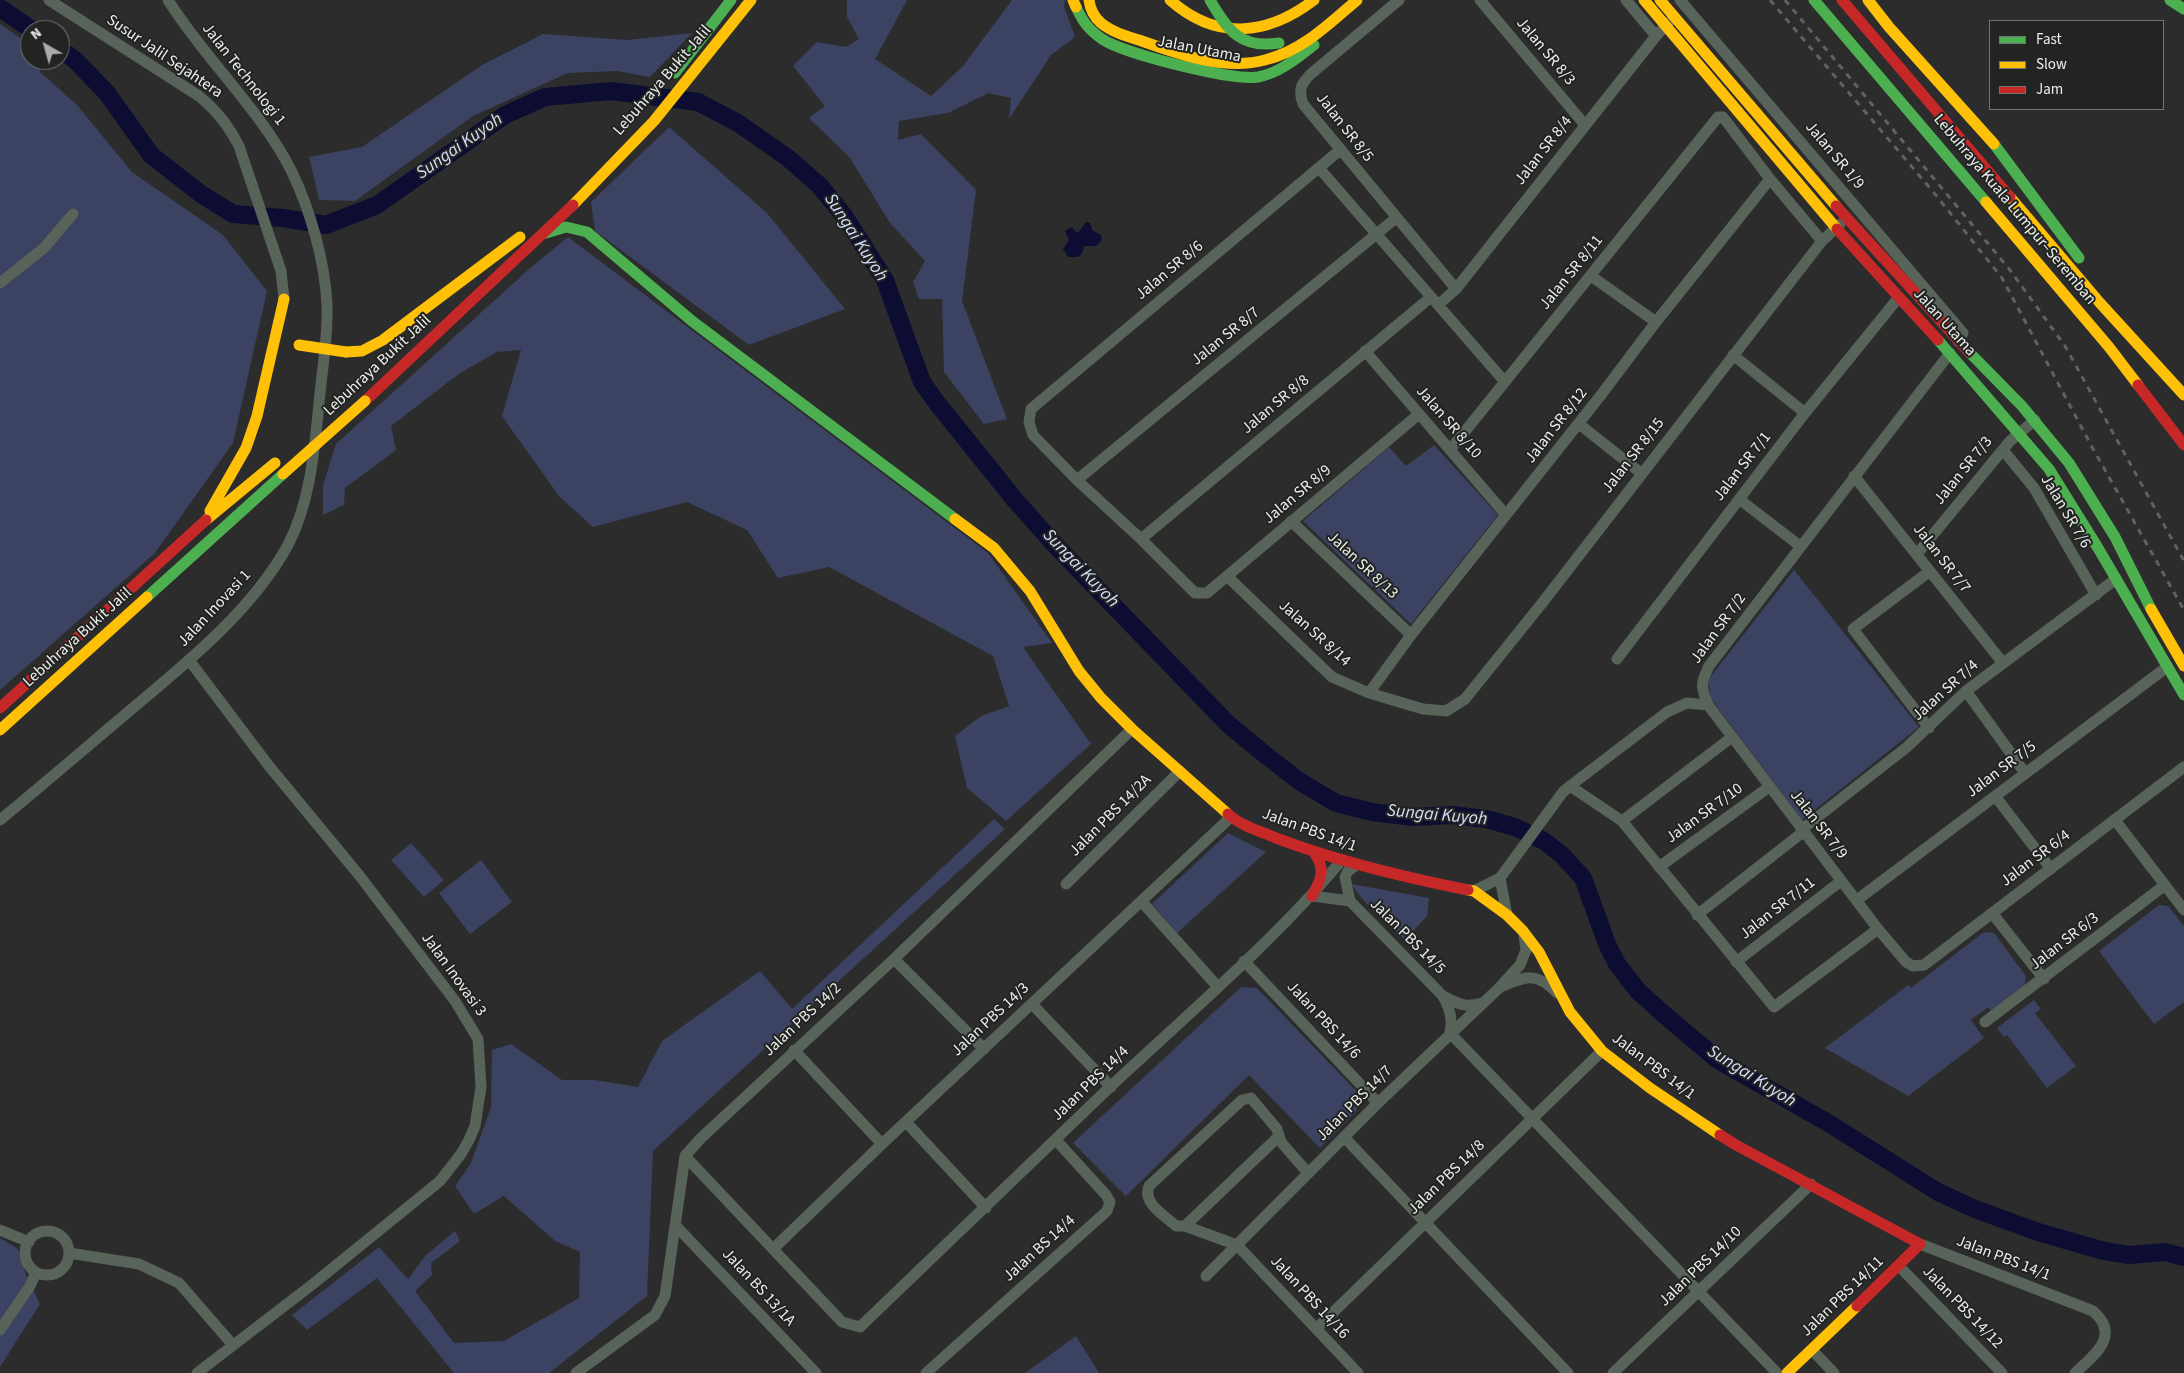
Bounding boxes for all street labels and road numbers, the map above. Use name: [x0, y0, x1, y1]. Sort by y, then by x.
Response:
street label: Susur Jalil Sejahtera: [102, 11, 226, 103]
street label: Jalan SR 8/3: [1511, 14, 1579, 90]
street label: Jalan Technologi 1: [197, 20, 289, 130]
street label: Lebuhraya Bukit Jalil: [610, 22, 716, 140]
street label: Jalan Utama: [1156, 33, 1242, 67]
street label: Jalan SR 8/5: [1311, 90, 1377, 166]
street label: Lebuhraya Kuala Lumpur–Seremban: [1929, 111, 2099, 309]
street label: Jalan SR 8/4: [1511, 113, 1577, 189]
street label: Jalan SR 1/9: [1800, 118, 1868, 194]
street label: Jalan SR 8/11: [1536, 232, 1608, 314]
street label: Jalan SR 8/6: [1132, 237, 1208, 305]
street label: Jalan Utama: [1909, 285, 1979, 361]
street label: Jalan SR 8/7: [1188, 304, 1264, 370]
street label: Lebuhraya Bukit Jalil: [320, 311, 436, 421]
street label: Jalan SR 8/8: [1238, 371, 1314, 439]
street label: Jalan SR 8/10: [1411, 383, 1485, 463]
street label: Jalan SR 8/12: [1522, 385, 1592, 467]
street label: Jalan SR 8/15: [1599, 415, 1669, 497]
street label: Jalan SR 7/1: [1710, 429, 1776, 505]
street label: Jalan SR 7/3: [1931, 433, 1997, 509]
street label: Jalan SR 8/9: [1260, 461, 1336, 529]
street label: Jalan SR 7/6: [2036, 472, 2094, 552]
street label: Jalan SR 7/7: [1908, 521, 1974, 597]
street label: Jalan SR 8/13: [1322, 528, 1402, 604]
street label: Jalan Inovasi 1: [174, 566, 256, 652]
street label: Lebuhraya Bukit Jalil: [20, 584, 136, 692]
street label: Jalan SR 7/2: [1687, 590, 1751, 668]
street label: Jalan SR 8/14: [1274, 597, 1354, 671]
street label: Jalan SR 7/4: [1909, 656, 1983, 726]
street label: Jalan SR 7/5: [1963, 738, 2041, 802]
street label: Jalan PBS 14/2A: [1066, 771, 1156, 861]
street label: Jalan SR 7/10: [1663, 780, 1747, 848]
street label: Jalan SR 7/9: [1785, 787, 1851, 863]
street label: Jalan PBS 14/1: [1259, 805, 1359, 857]
street label: Jalan SR 6/4: [1997, 827, 2075, 891]
street label: Jalan SR 7/11: [1737, 874, 1819, 944]
street label: Jalan PBS 14/5: [1365, 895, 1449, 979]
street label: Jalan SR 6/3: [2027, 909, 2103, 975]
street label: Jalan Inovasi 3: [416, 930, 490, 1020]
street label: Jalan PBS 14/6: [1282, 978, 1364, 1064]
street label: Jalan PBS 14/2: [760, 979, 846, 1061]
street label: Jalan PBS 14/3: [948, 979, 1034, 1061]
street label: Jalan PBS 14/1: [1608, 1029, 1698, 1105]
street label: Jalan PBS 14/4: [1049, 1043, 1133, 1125]
street label: Jalan PBS 14/7: [1313, 1062, 1397, 1146]
street label: Jalan PBS 14/8: [1405, 1137, 1489, 1219]
street label: Jalan BS 14/4: [1000, 1212, 1080, 1286]
street label: Jalan PBS 14/10: [1656, 1223, 1746, 1311]
street label: Jalan PBS 14/1: [1953, 1232, 2053, 1286]
street label: Jalan BS 13/1A: [717, 1245, 799, 1331]
street label: Jalan PBS 14/16: [1265, 1252, 1353, 1344]
street label: Jalan PBS 14/11: [1798, 1253, 1888, 1341]
street label: Jalan PBS 14/12: [1918, 1263, 2006, 1353]

